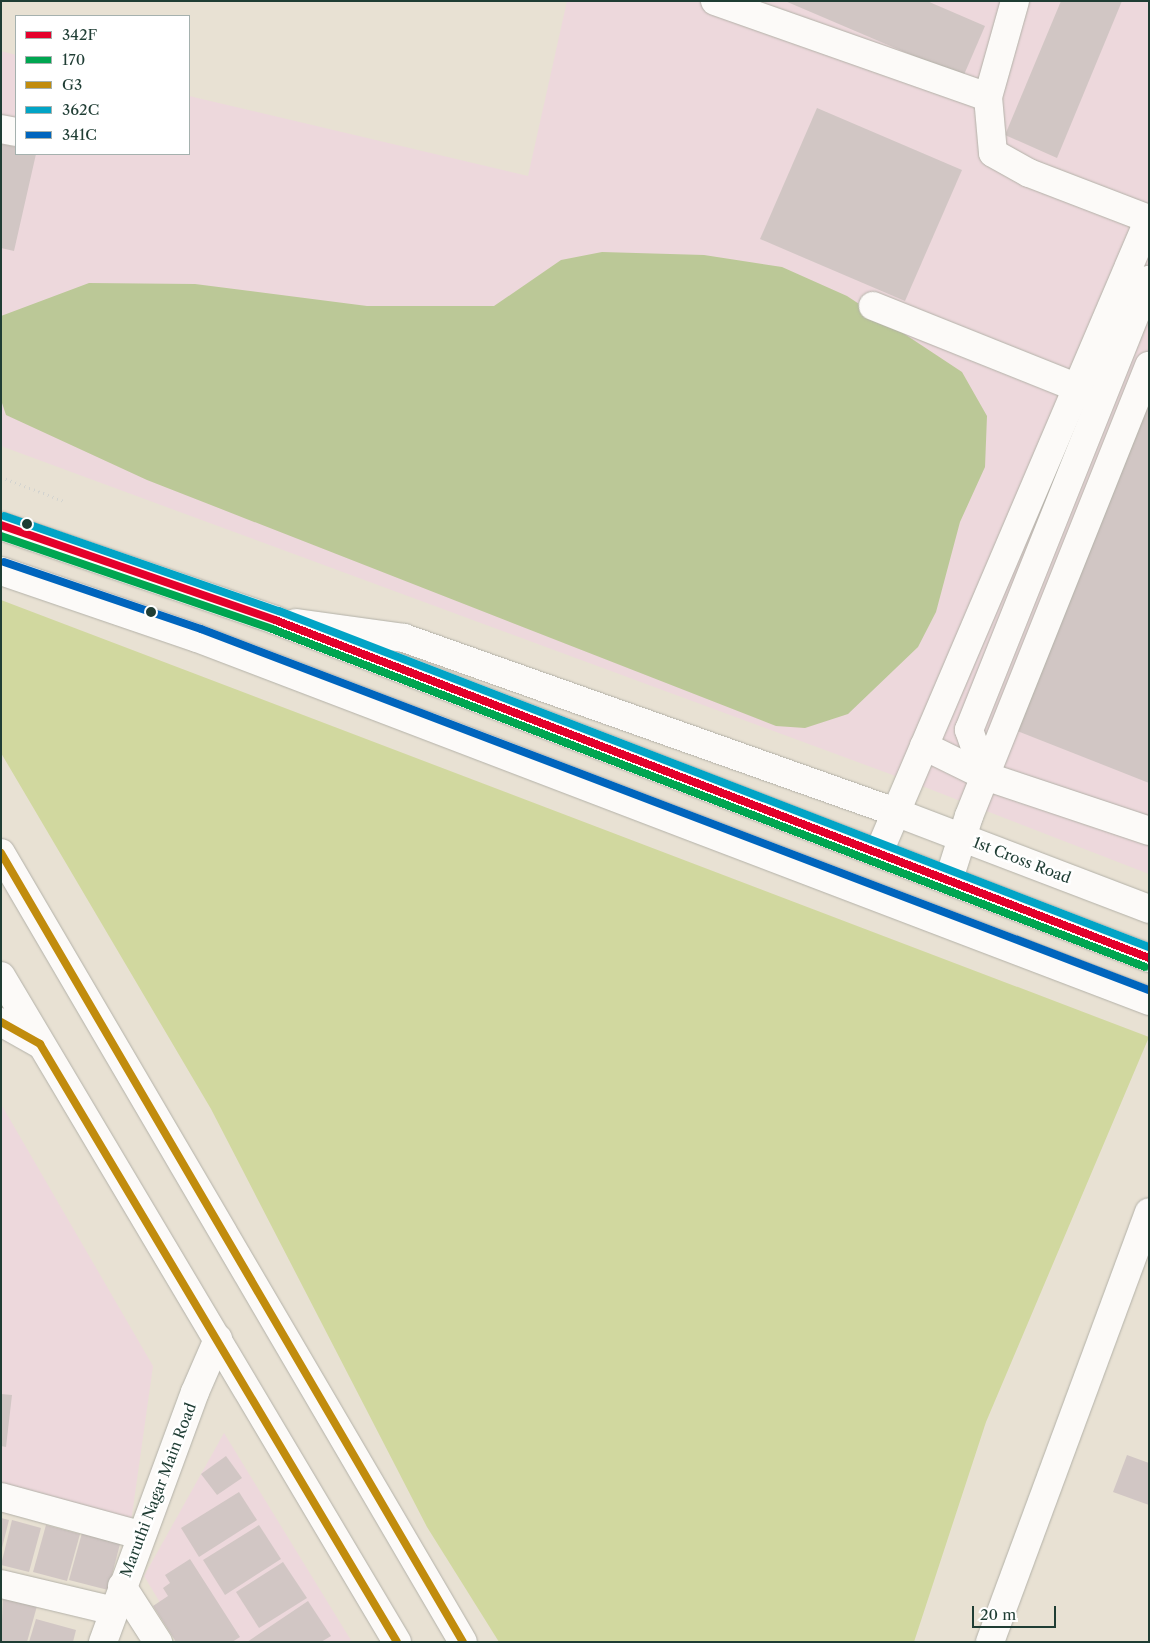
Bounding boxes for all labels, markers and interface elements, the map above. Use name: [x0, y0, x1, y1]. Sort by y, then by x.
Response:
legend: [15, 15, 190, 155]
text: 342F: [62, 25, 97, 44]
text: 170: [62, 50, 85, 69]
text: G3: [62, 75, 82, 94]
text: 362C: [62, 100, 99, 119]
text: 341C: [62, 125, 97, 144]
unlabelled marker: [22, 519, 32, 529]
unlabelled marker: [146, 607, 156, 617]
street label: 1st Cross Road: [971, 833, 1073, 887]
street label: Maruthi Nagar Main Road: [116, 1400, 200, 1580]
scale bar: [975, 1596, 1059, 1628]
text: 20 m: [980, 1605, 1016, 1624]

